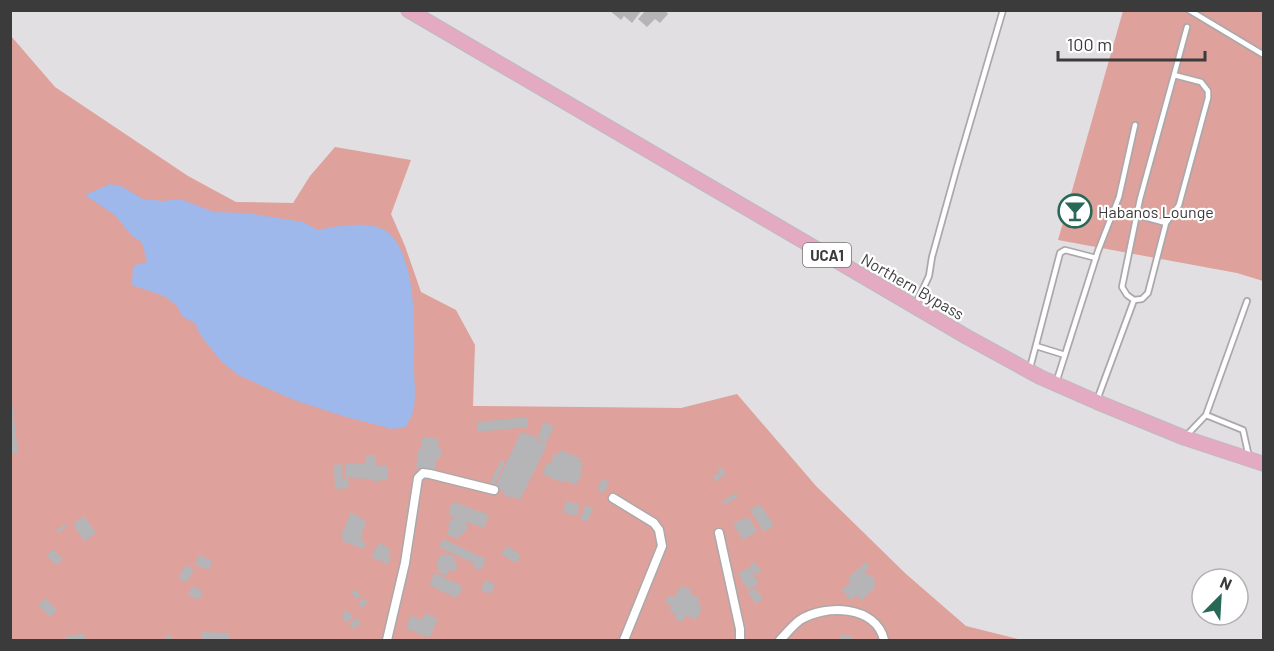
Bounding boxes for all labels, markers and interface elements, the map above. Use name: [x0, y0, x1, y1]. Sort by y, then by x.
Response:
scale bar: [1058, 24, 1205, 62]
text: 100 m: [1067, 33, 1112, 55]
bar icon: Habanos Lounge: [1057, 193, 1093, 229]
place label: Habanos Lounge: [1098, 202, 1214, 221]
road number: UCA1: [803, 243, 851, 267]
street label: Northern Bypass: [858, 249, 968, 323]
north arrow: [1190, 567, 1250, 627]
text: N: [1218, 572, 1235, 594]

